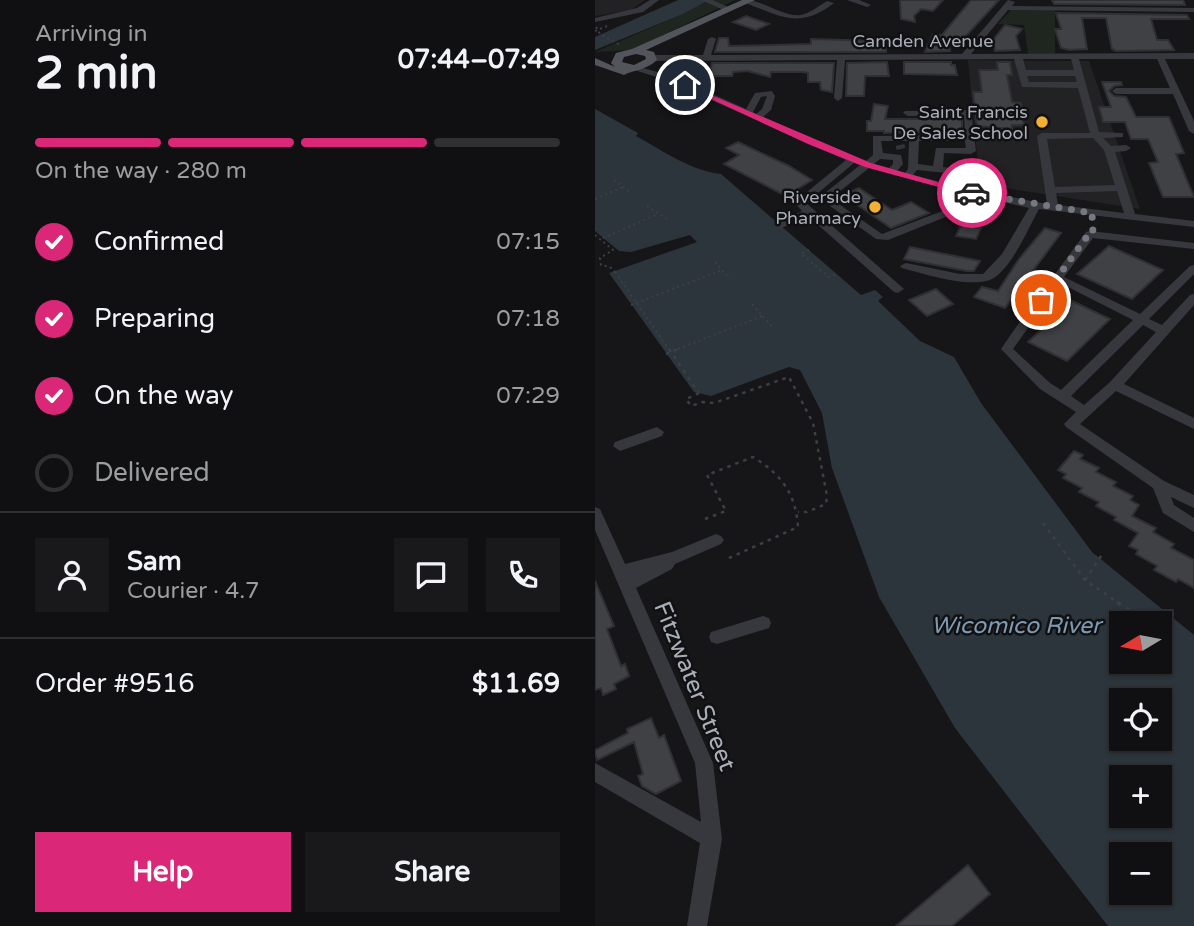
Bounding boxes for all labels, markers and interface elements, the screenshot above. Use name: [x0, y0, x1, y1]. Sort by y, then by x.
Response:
text: Arriving in: [35, 20, 148, 48]
street label: Camden Avenue: [853, 30, 993, 52]
text: 07:44–07:49: [398, 44, 560, 75]
text: 2 min: [35, 46, 158, 101]
pin: [655, 55, 715, 115]
icon: home: [666, 66, 704, 104]
place label: Saint Francis De Sales School: [893, 101, 1028, 144]
marker: Saint Francis De Sales School: [1034, 114, 1050, 130]
text: On the way · 280 m: [35, 157, 247, 185]
courier: [937, 158, 1007, 228]
icon: car: [953, 174, 991, 212]
place label: Riverside Pharmacy: [775, 186, 861, 229]
marker: Riverside Pharmacy: [867, 199, 883, 215]
icon: check: [35, 223, 73, 261]
text: Confirmed: [94, 226, 224, 257]
text: 07:15: [496, 228, 560, 256]
pin: [1011, 270, 1071, 330]
icon: bag: [1022, 281, 1060, 319]
icon: check: [35, 300, 73, 338]
text: Preparing: [94, 303, 215, 334]
text: 07:18: [496, 305, 560, 333]
icon: check: [35, 377, 73, 415]
text: On the way: [94, 380, 234, 411]
text: 07:29: [496, 382, 560, 410]
text: Delivered: [94, 457, 210, 488]
button: person: [35, 538, 109, 612]
button: chat: [394, 538, 468, 612]
button: phone: [486, 538, 560, 612]
text: Sam: [127, 546, 182, 577]
text: Courier · 4.7: [127, 577, 260, 605]
street label: Fitzwater Street: [647, 597, 742, 775]
north arrow: [1109, 611, 1173, 674]
map controls: [1109, 611, 1172, 905]
water label: Wicomico River: [931, 612, 1104, 640]
text: Order #9516: [35, 668, 195, 699]
text: $11.69: [472, 668, 560, 699]
button: locate: [1109, 688, 1172, 751]
button: +: [1109, 765, 1172, 828]
button: Help: [35, 832, 291, 912]
button: Share: [305, 832, 560, 912]
button: −: [1109, 842, 1172, 905]

